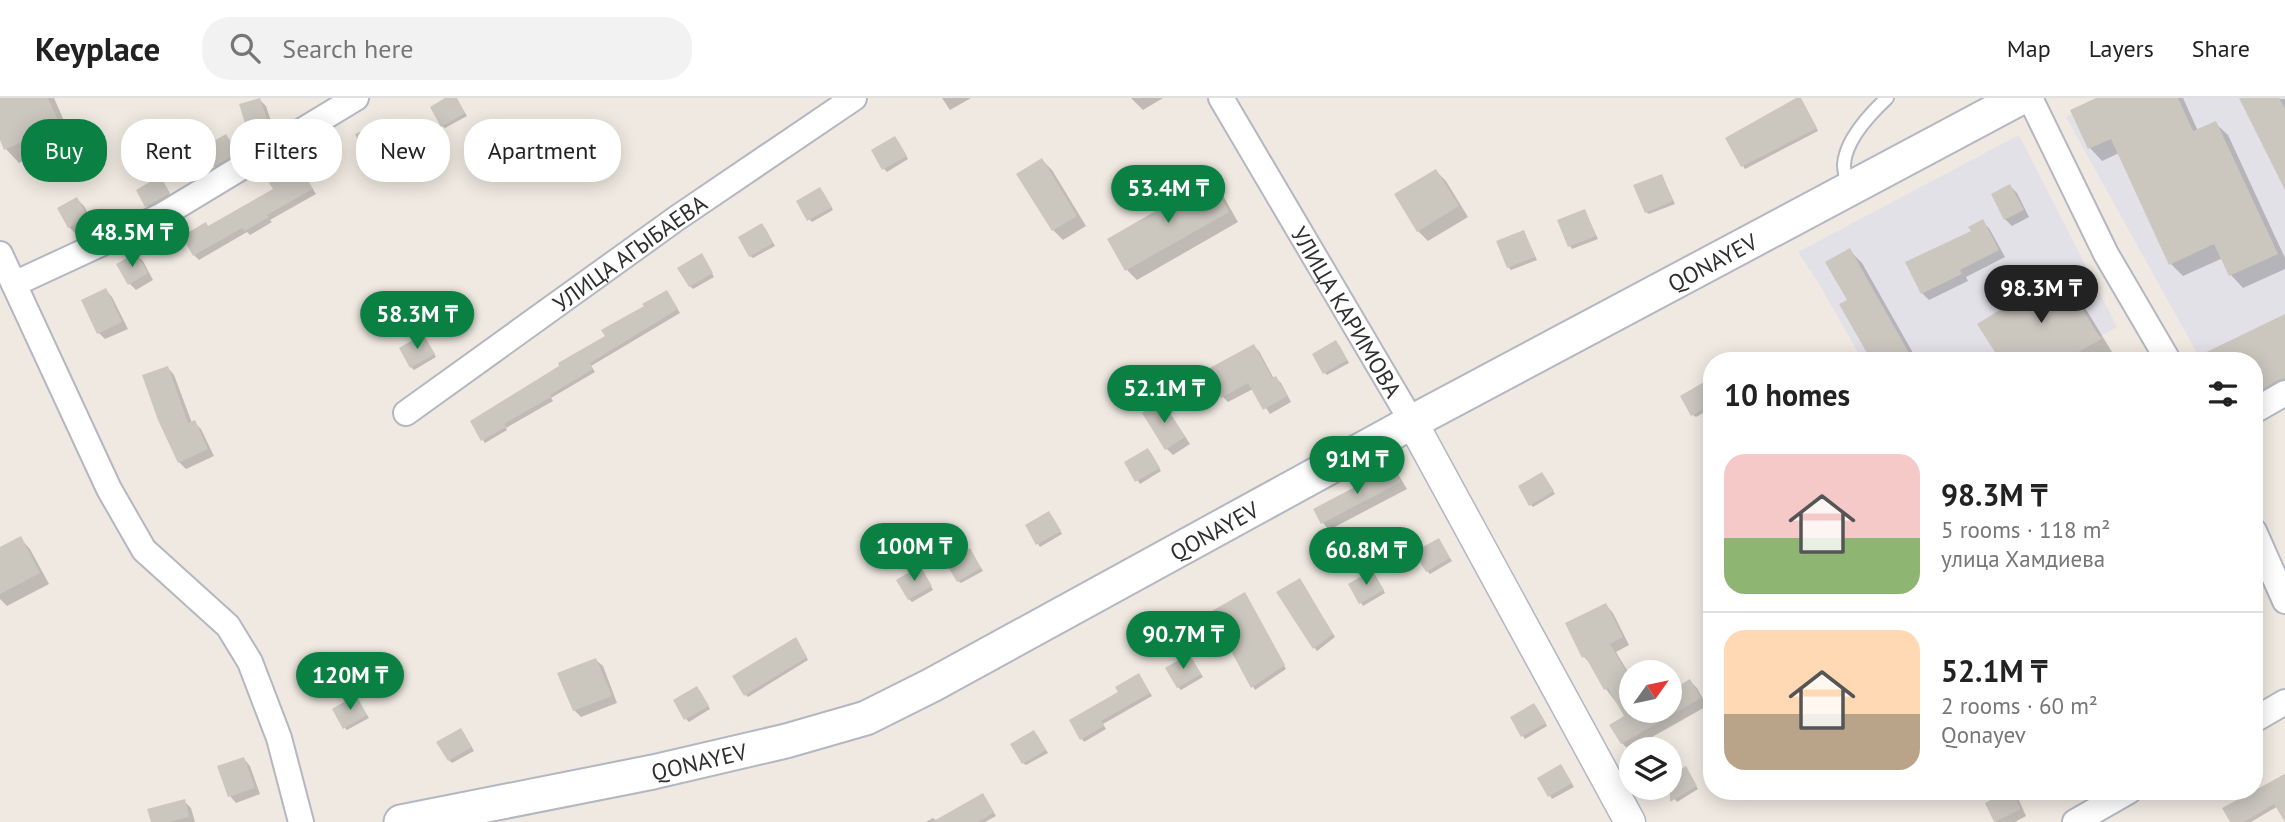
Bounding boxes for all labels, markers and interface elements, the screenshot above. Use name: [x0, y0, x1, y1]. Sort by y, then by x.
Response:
search box: [202, 17, 692, 80]
text: Keyplace: [35, 27, 160, 70]
icon: search: [226, 29, 264, 67]
text: Search here: [282, 32, 413, 65]
text: Map: [2007, 33, 2051, 64]
text: Layers: [2089, 33, 2154, 64]
text: Share: [2192, 33, 2250, 64]
chip: Buy: [21, 119, 107, 182]
chip: Rent: [121, 119, 216, 182]
chip: Filters: [230, 119, 342, 182]
chip: New: [356, 119, 450, 182]
chip: Apartment: [464, 119, 621, 182]
pin: 53.4M ₸: [1103, 166, 1233, 225]
text: 53.4M ₸: [1127, 173, 1209, 202]
street label: УЛИЦА АГЫБАЕВА: [547, 188, 712, 317]
pin: 48.5M ₸: [67, 209, 197, 269]
text: 48.5M ₸: [91, 217, 173, 246]
street label: УЛИЦА КАРИМОВА: [1285, 221, 1409, 403]
street label: QONAYEV: [1663, 226, 1763, 298]
pin: 98.3M ₸: [1976, 266, 2106, 325]
text: 98.3M ₸: [2000, 273, 2082, 302]
pin: 58.3M ₸: [352, 292, 482, 351]
text: 58.3M ₸: [376, 299, 458, 328]
pin: 52.1M ₸: [1099, 366, 1229, 425]
text: 52.1M ₸: [1123, 373, 1205, 402]
text: 10 homes: [1724, 375, 1850, 414]
icon: filters: [2204, 375, 2242, 413]
pin: 91M ₸: [1308, 436, 1406, 496]
text: 91M ₸: [1326, 444, 1388, 473]
text: 98.3M ₸: [1941, 475, 2047, 514]
icon: home: [1780, 482, 1864, 566]
street label: QONAYEV: [1164, 494, 1264, 567]
text: 5 rooms · 118 m²: [1941, 515, 2110, 544]
pin: 100M ₸: [857, 524, 971, 583]
pin: 60.8M ₸: [1301, 528, 1431, 587]
text: 100M ₸: [876, 531, 952, 560]
text: 60.8M ₸: [1325, 535, 1407, 564]
text: улица Хамдиева: [1941, 544, 2105, 573]
pin: 90.7M ₸: [1118, 612, 1248, 671]
text: 90.7M ₸: [1142, 619, 1224, 648]
text: 52.1M ₸: [1941, 651, 2047, 690]
pin: 120M ₸: [293, 652, 407, 712]
icon: home: [1780, 658, 1864, 742]
text: 120M ₸: [312, 660, 388, 689]
north arrow: [1619, 660, 1682, 723]
map controls: [1619, 660, 1682, 800]
text: 2 rooms · 60 m²: [1941, 691, 2098, 720]
text: Qonayev: [1941, 720, 2026, 749]
street label: QONAYEV: [648, 736, 750, 786]
button: layers: [1619, 737, 1682, 800]

